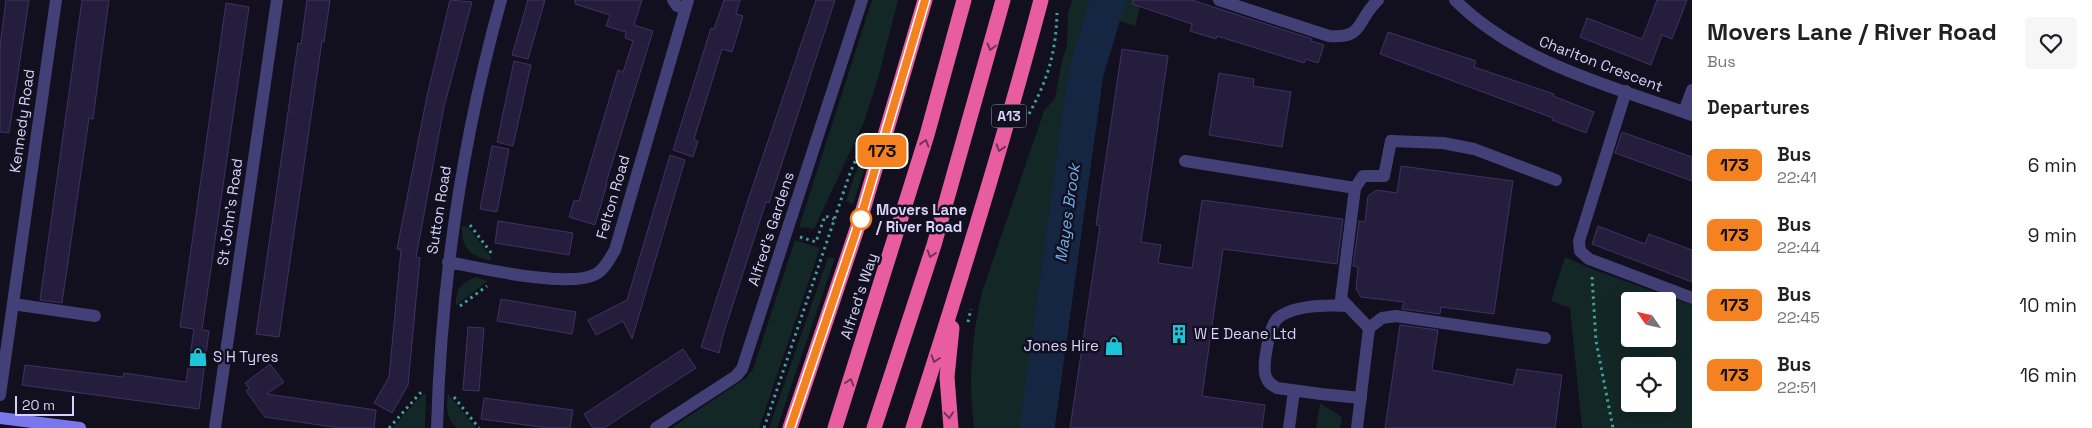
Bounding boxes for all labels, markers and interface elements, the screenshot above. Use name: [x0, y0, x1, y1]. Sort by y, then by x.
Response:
text: Movers Lane / River Road: [1707, 16, 1997, 47]
button: heart: [2025, 17, 2077, 69]
street label: Charlton Crescent: [1536, 31, 1666, 96]
one-way arrow: [986, 43, 996, 51]
text: Bus: [1707, 51, 1736, 72]
street label: Kennedy Road: [5, 68, 38, 174]
text: Departures: [1707, 95, 1810, 120]
road number: A13: [992, 104, 1026, 128]
line badge: 173: [853, 135, 911, 167]
text: 173: [867, 139, 897, 162]
one-way arrow: [919, 140, 929, 148]
text: Bus: [1777, 142, 1811, 167]
one-way arrow: [995, 144, 1005, 152]
street label: Felton Road: [591, 153, 634, 241]
text: 173: [1720, 153, 1749, 176]
text: 6 min: [2028, 153, 2077, 178]
street label: St John's Road: [213, 157, 246, 267]
water label: Mayes Brook: [1050, 160, 1085, 264]
street label: Sutton Road: [422, 164, 455, 255]
text: 22:41: [1777, 167, 1817, 188]
street label: Alfred's Gardens: [743, 169, 798, 288]
place label: Movers Lane / River Road: [875, 200, 967, 236]
marker: Movers Lane / River Road: [850, 208, 872, 230]
text: Bus: [1777, 212, 1811, 237]
text: 173: [1720, 223, 1749, 246]
text: 9 min: [2028, 223, 2077, 248]
text: 22:44: [1777, 237, 1820, 258]
one-way arrow: [927, 249, 937, 257]
street label: Alfred's Way: [836, 250, 881, 341]
text: Bus: [1777, 282, 1811, 307]
north arrow: [1621, 292, 1676, 348]
map controls: [1621, 292, 1676, 412]
text: 173: [1720, 293, 1749, 316]
text: 10 min: [2019, 293, 2077, 318]
text: 22:45: [1777, 307, 1820, 328]
building icon: W E Deane Ltd: [1168, 323, 1190, 345]
place label: W E Deane Ltd: [1194, 324, 1296, 343]
shop icon: Jones Hire: [1103, 335, 1125, 357]
place label: Jones Hire: [1024, 336, 1099, 355]
shop icon: S H Tyres: [187, 346, 209, 368]
place label: S H Tyres: [213, 347, 278, 366]
text: Bus: [1777, 352, 1811, 377]
one-way arrow: [931, 355, 941, 363]
button: locate: [1621, 357, 1676, 412]
text: 173: [1720, 363, 1749, 386]
text: 16 min: [2020, 363, 2077, 388]
text: 22:51: [1777, 377, 1816, 398]
one-way arrow: [844, 378, 854, 386]
scale bar: [15, 393, 74, 416]
text: 20 m: [22, 396, 55, 414]
one-way arrow: [944, 411, 955, 419]

